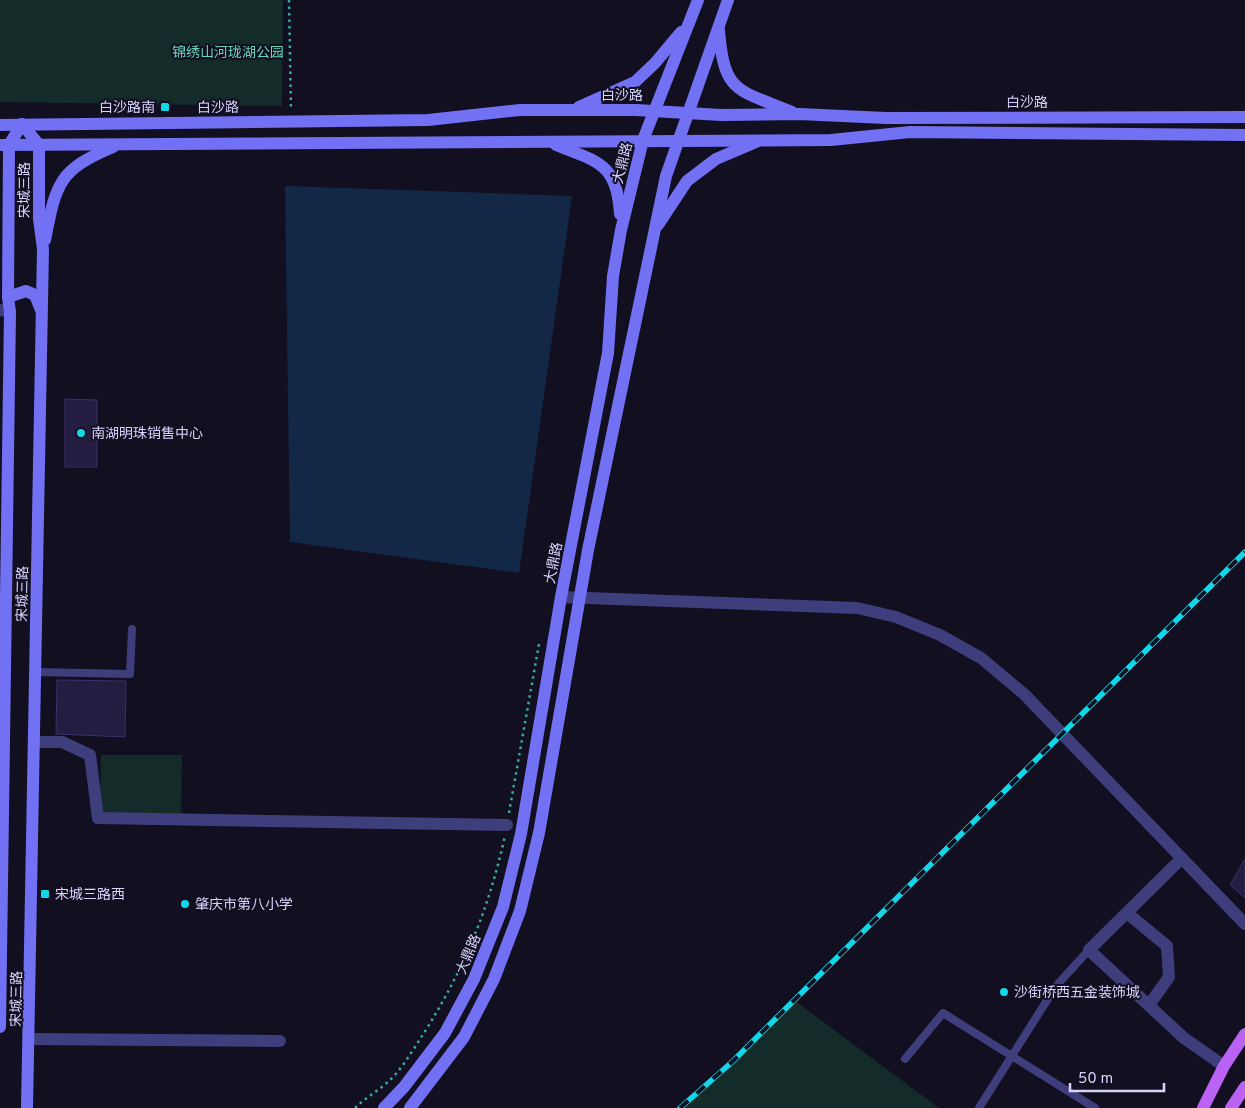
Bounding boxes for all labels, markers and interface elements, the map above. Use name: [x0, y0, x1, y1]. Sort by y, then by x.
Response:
park label: 锦绣山河珑湖公园: [172, 45, 284, 62]
street label: 白沙路: [601, 88, 643, 105]
street label: 白沙路: [1006, 95, 1048, 112]
place label: 白沙路南: [99, 100, 155, 117]
street label: 白沙路: [197, 100, 239, 117]
marker: 白沙路南: [159, 101, 171, 113]
street label: 大鼎路: [610, 141, 637, 186]
street label: 宋城三路: [17, 162, 34, 218]
place label: 南湖明珠销售中心: [91, 426, 203, 443]
marker: 南湖明珠销售中心: [75, 427, 87, 439]
street label: 大鼎路: [542, 541, 567, 586]
street label: 宋城三路: [15, 566, 32, 622]
place label: 宋城三路西: [55, 887, 125, 904]
marker: 宋城三路西: [39, 888, 51, 900]
place label: 肇庆市第八小学: [195, 896, 293, 914]
marker: 肇庆市第八小学: [179, 898, 191, 910]
street label: 大鼎路: [453, 932, 485, 977]
street label: 宋城三路: [9, 971, 26, 1027]
place label: 沙街桥西五金装饰城: [1014, 985, 1140, 1002]
marker: 沙街桥西五金装饰城: [998, 986, 1010, 998]
scale bar: [1070, 1060, 1164, 1092]
text: 50 m: [1078, 1070, 1113, 1089]

